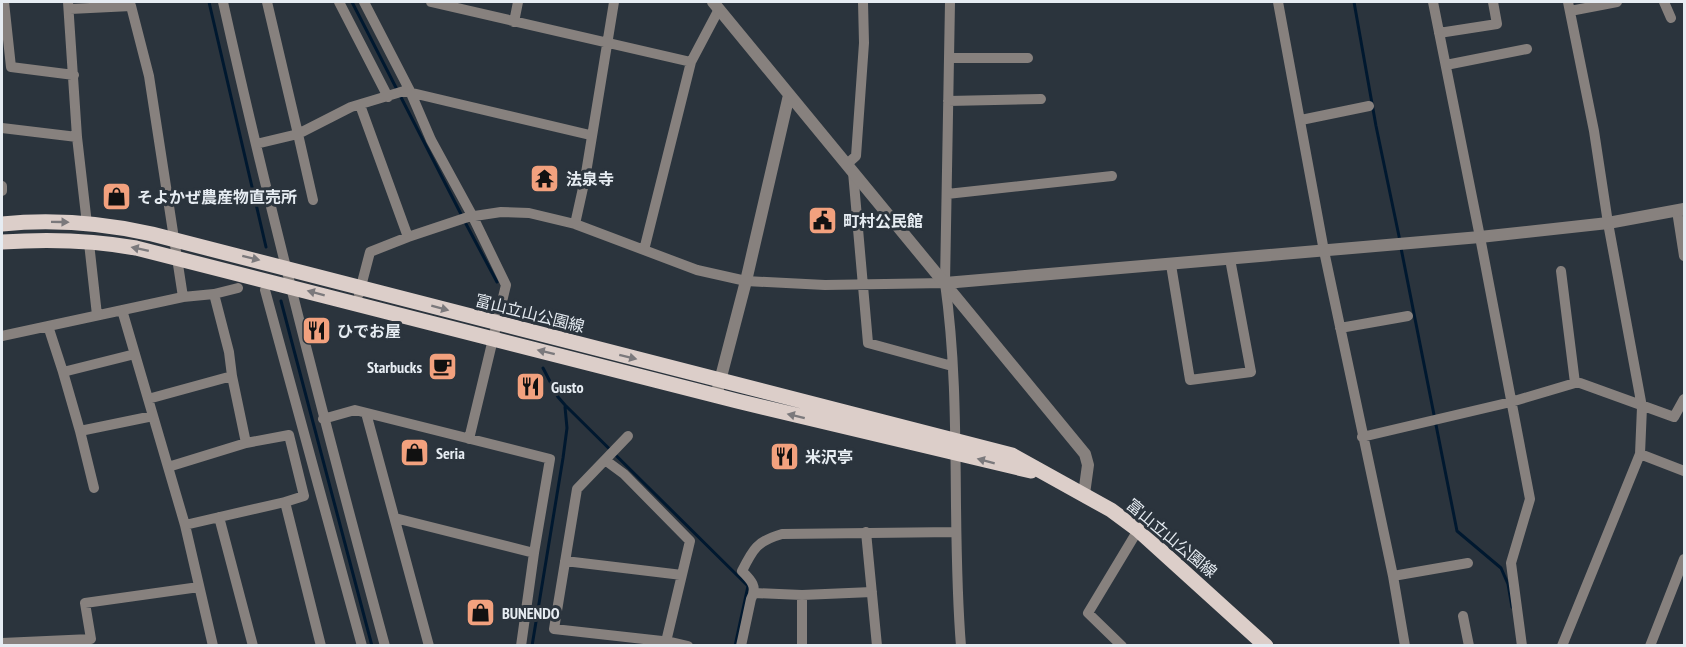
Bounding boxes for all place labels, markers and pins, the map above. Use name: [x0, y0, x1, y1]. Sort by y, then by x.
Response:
temple icon: 法泉寺: [529, 163, 561, 195]
place label: 法泉寺: [566, 169, 614, 189]
shop icon: そよかぜ農産物直売所: [100, 181, 132, 213]
place label: そよかぜ農産物直売所: [137, 187, 297, 207]
public building icon: 町村公民館: [806, 205, 838, 237]
place label: 町村公民館: [843, 211, 923, 231]
restaurant icon: ひでお屋: [300, 315, 332, 347]
place label: ひでお屋: [337, 321, 401, 341]
cafe icon: Starbucks: [427, 351, 459, 383]
place label: Starbucks: [367, 357, 422, 377]
restaurant icon: Gusto: [514, 371, 546, 403]
place label: Gusto: [551, 377, 584, 397]
shop icon: Seria: [399, 437, 431, 469]
restaurant icon: 米沢亭: [768, 441, 800, 473]
place label: Seria: [436, 443, 465, 463]
place label: 米沢亭: [805, 447, 853, 467]
shop icon: BUNENDO: [465, 597, 497, 629]
place label: BUNENDO: [502, 603, 560, 623]

